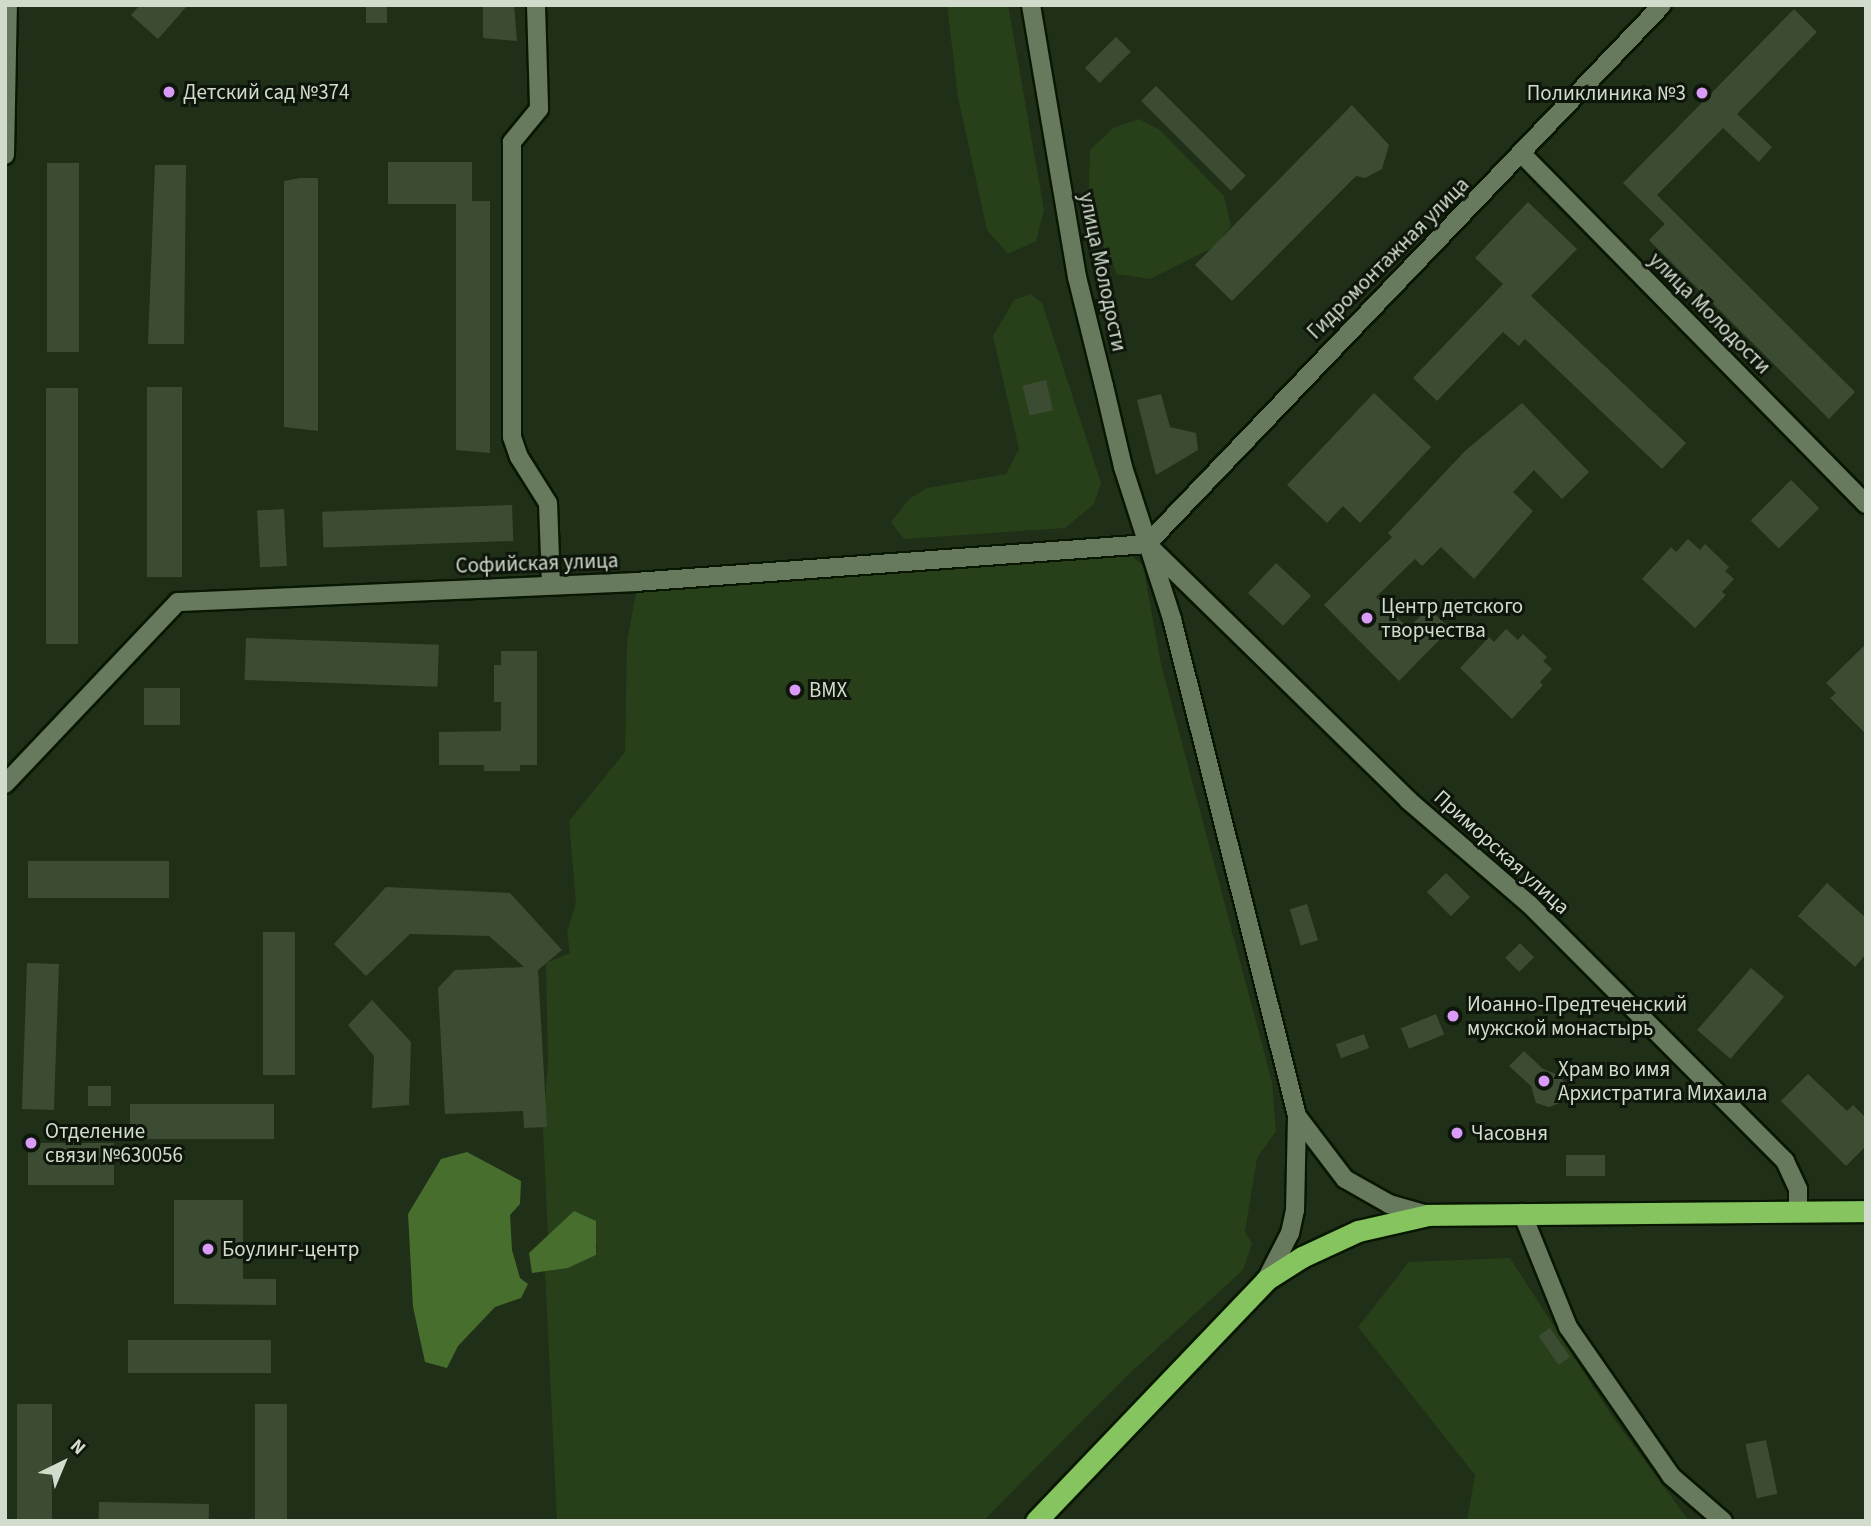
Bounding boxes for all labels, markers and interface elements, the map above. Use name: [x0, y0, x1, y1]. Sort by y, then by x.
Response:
place label: Детский сад №374: [183, 79, 349, 105]
place label: Поликлиника №3: [1527, 80, 1686, 106]
marker: Поликлиника №3: [1692, 83, 1712, 103]
marker: Детский сад №374: [161, 84, 177, 100]
street label: Гидромонтажная улица: [1302, 172, 1474, 344]
street label: улица Молодости: [1074, 190, 1132, 354]
street label: улица Молодости: [1644, 247, 1776, 379]
street label: Софийская улица: [455, 548, 619, 578]
place label: Центр детского творчества: [1381, 593, 1523, 643]
marker: Центр детского творчества: [1359, 610, 1375, 626]
place label: BMX: [809, 677, 847, 703]
marker: BMX: [787, 682, 803, 698]
street label: Приморская улица: [1429, 784, 1575, 920]
place label: Иоанно-Предтеченский мужской монастырь: [1467, 991, 1687, 1041]
marker: Иоанно-Предтеченский мужской монастырь: [1445, 1008, 1461, 1024]
place label: Храм во имя Архистратига Михаила: [1558, 1056, 1767, 1106]
marker: Храм во имя Архистратига Михаила: [1536, 1073, 1552, 1089]
place label: Отделение связи №630056: [45, 1118, 183, 1168]
place label: Часовня: [1471, 1120, 1548, 1146]
marker: Часовня: [1449, 1125, 1465, 1141]
marker: Отделение связи №630056: [23, 1135, 39, 1151]
place label: Боулинг-центр: [222, 1236, 359, 1262]
marker: Боулинг-центр: [200, 1241, 216, 1257]
north arrow: [28, 1428, 98, 1498]
text: N: [64, 1433, 91, 1461]

